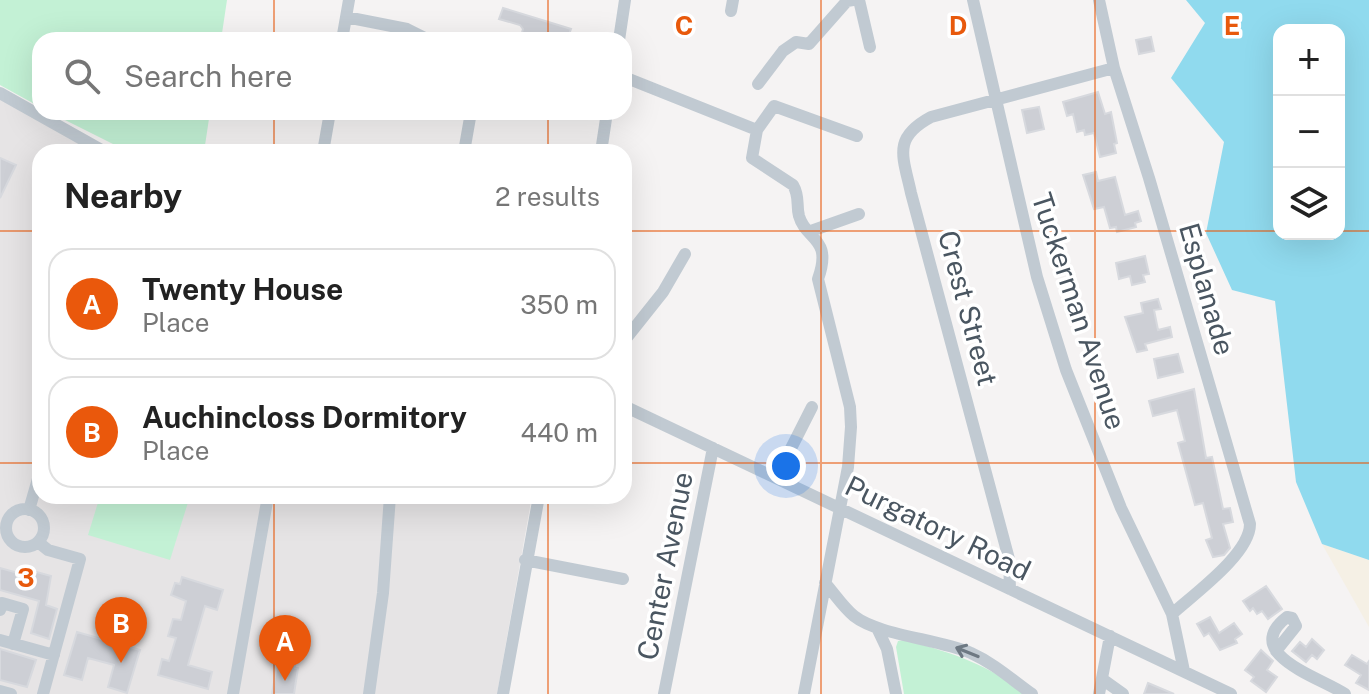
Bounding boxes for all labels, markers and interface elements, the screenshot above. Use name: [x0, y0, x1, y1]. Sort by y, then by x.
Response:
text: C: [675, 10, 693, 41]
text: D: [949, 10, 967, 41]
text: E: [1224, 10, 1240, 41]
map controls: [1273, 24, 1345, 240]
button: +: [1273, 24, 1345, 96]
search box: [32, 32, 632, 120]
icon: search: [60, 54, 104, 98]
text: Search here: [124, 58, 292, 94]
button: −: [1273, 96, 1345, 168]
button: layers: [1273, 168, 1345, 240]
text: Nearby: [64, 176, 182, 216]
text: 2 results: [495, 181, 600, 212]
street label: Tuckerman Avenue: [1026, 188, 1133, 433]
street label: Esplanade: [1173, 219, 1242, 359]
street label: Crest Street: [932, 227, 1005, 389]
text: Twenty House: [142, 271, 343, 307]
text: A: [83, 289, 101, 320]
text: 350 m: [520, 289, 598, 320]
text: Place: [142, 307, 209, 338]
text: Auchincloss Dormitory: [142, 399, 467, 435]
text: B: [83, 417, 101, 448]
text: 440 m: [521, 417, 598, 448]
text: Place: [142, 435, 209, 466]
your location: [766, 446, 806, 486]
street label: Purgatory Road: [840, 468, 1036, 587]
street label: Center Avenue: [630, 469, 699, 663]
text: 3: [17, 562, 35, 593]
pin: B: [95, 597, 147, 663]
pin: A: [259, 615, 311, 681]
one-way arrow: [955, 644, 980, 659]

